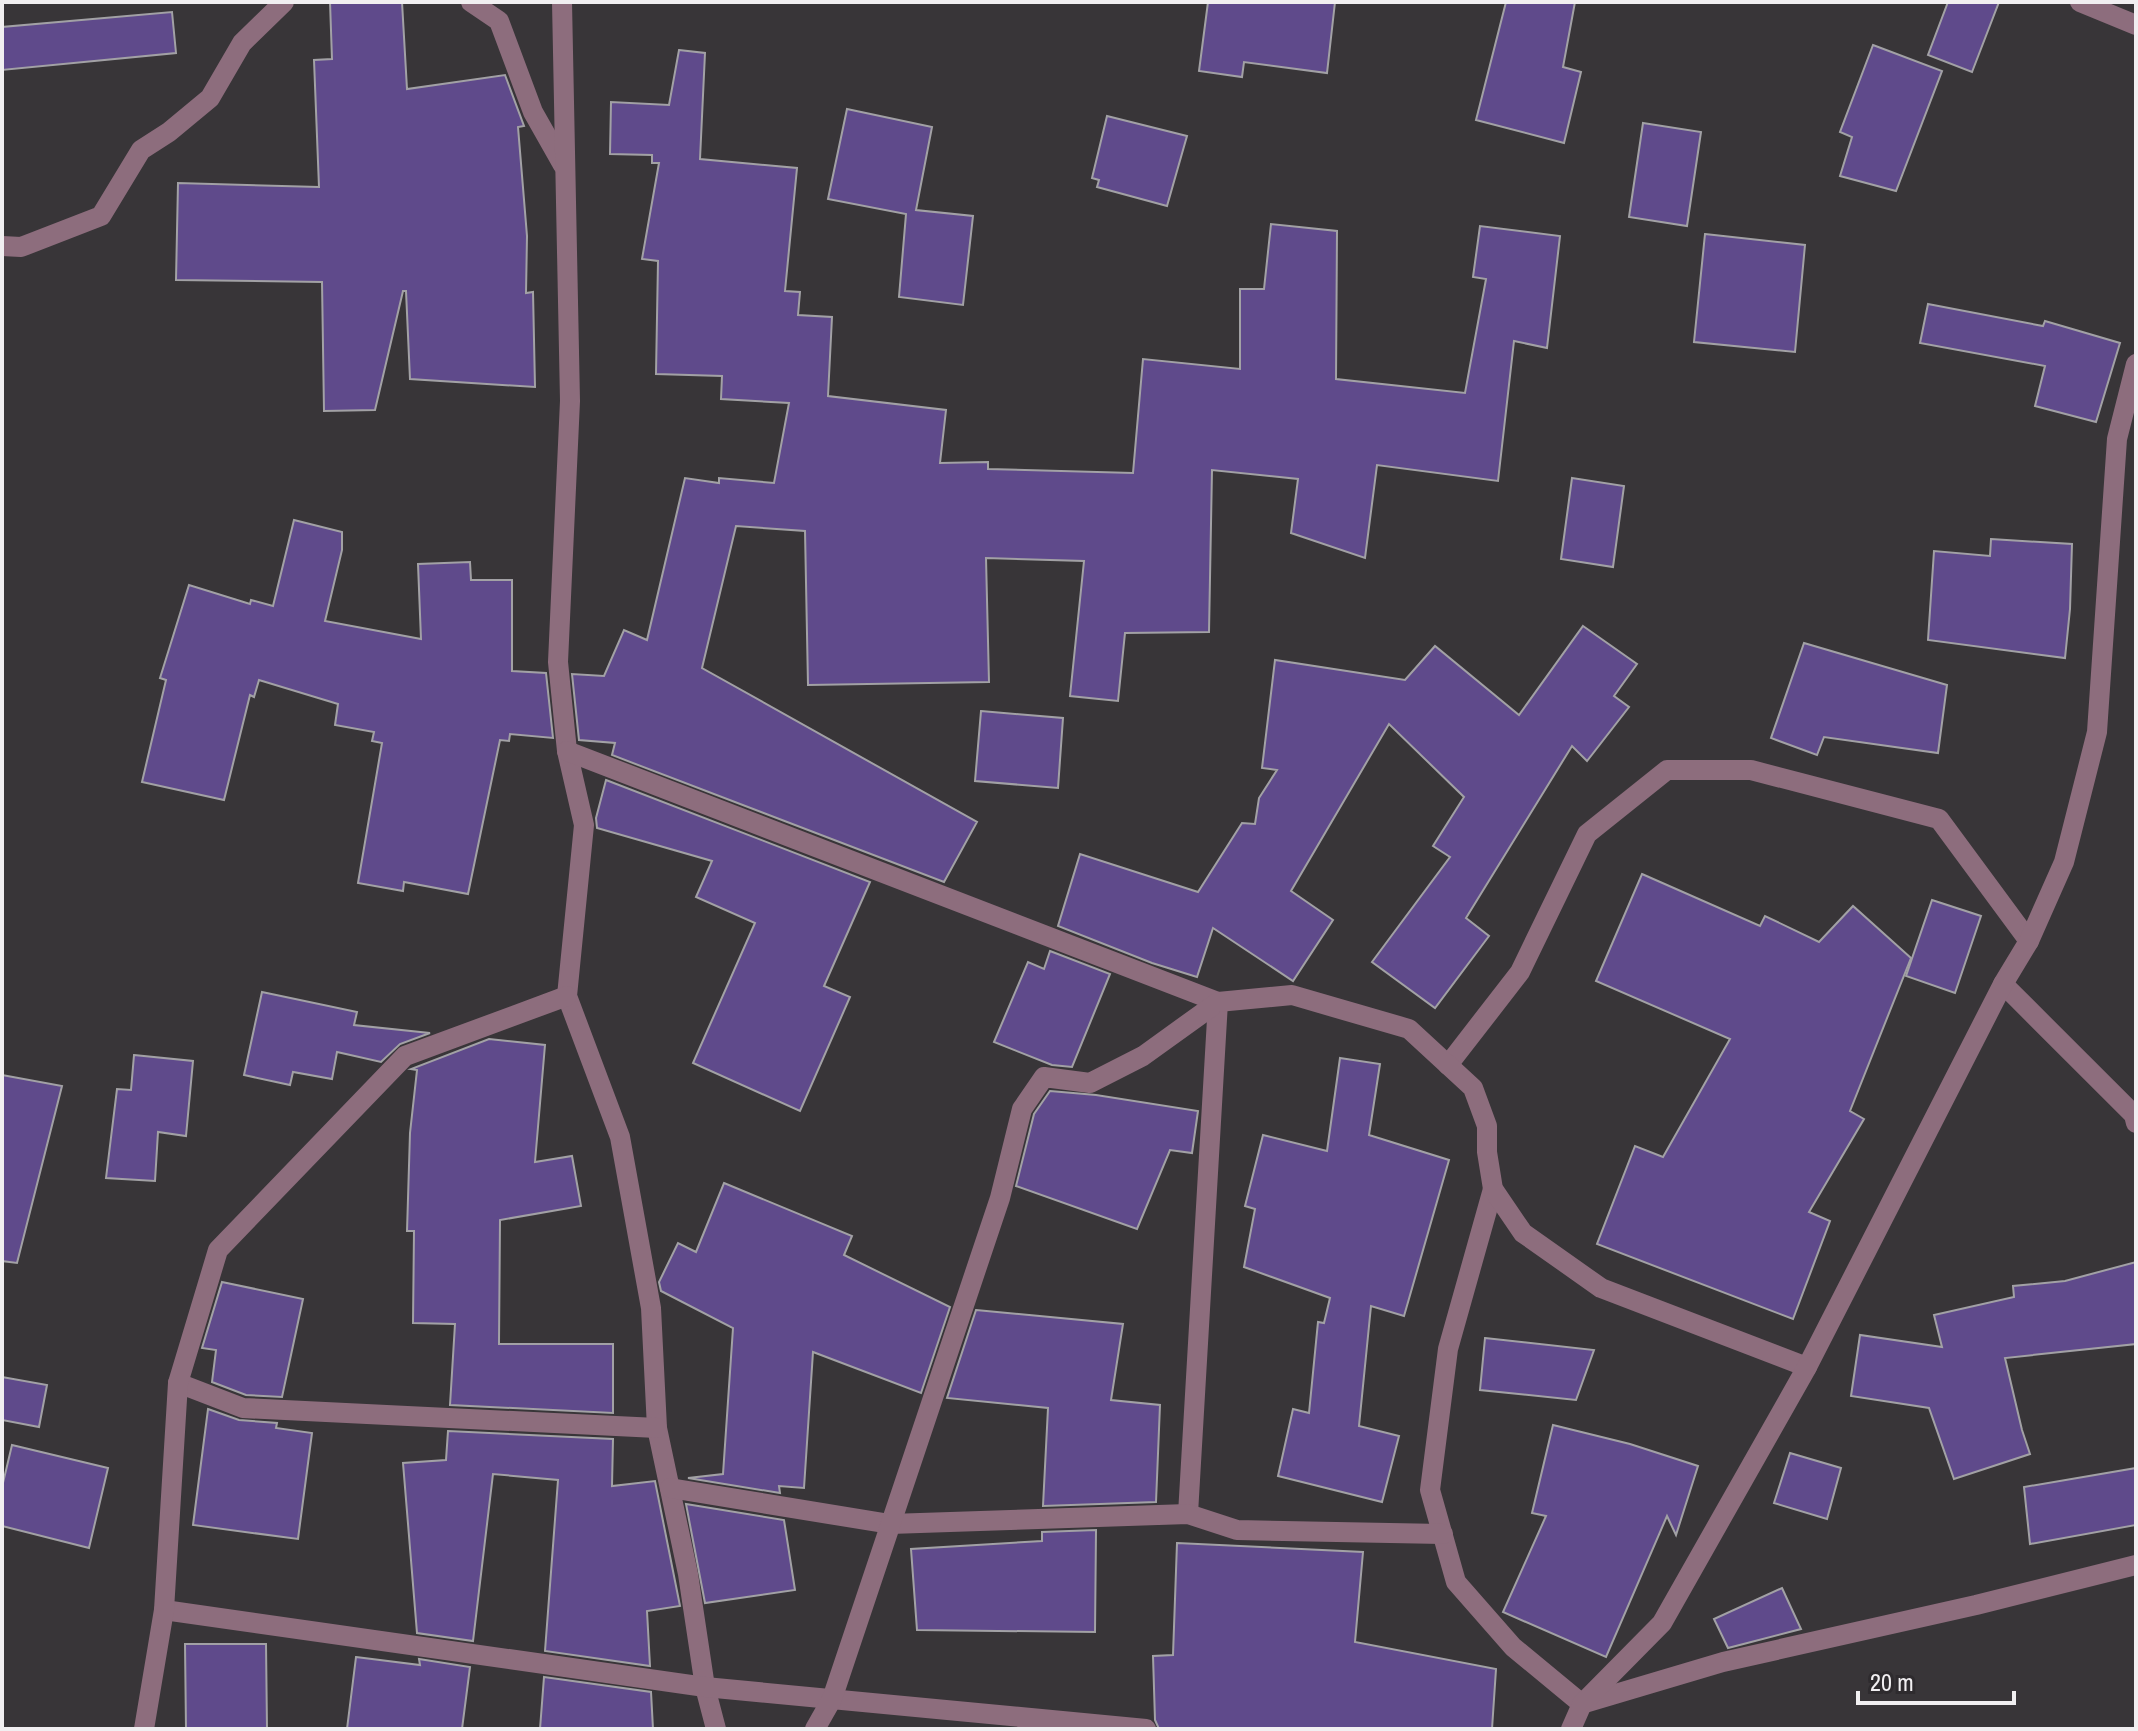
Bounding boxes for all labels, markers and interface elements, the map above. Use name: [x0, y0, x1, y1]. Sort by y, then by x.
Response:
scale bar: [1858, 1655, 2014, 1705]
text: 20 m: [1870, 1666, 1914, 1698]

